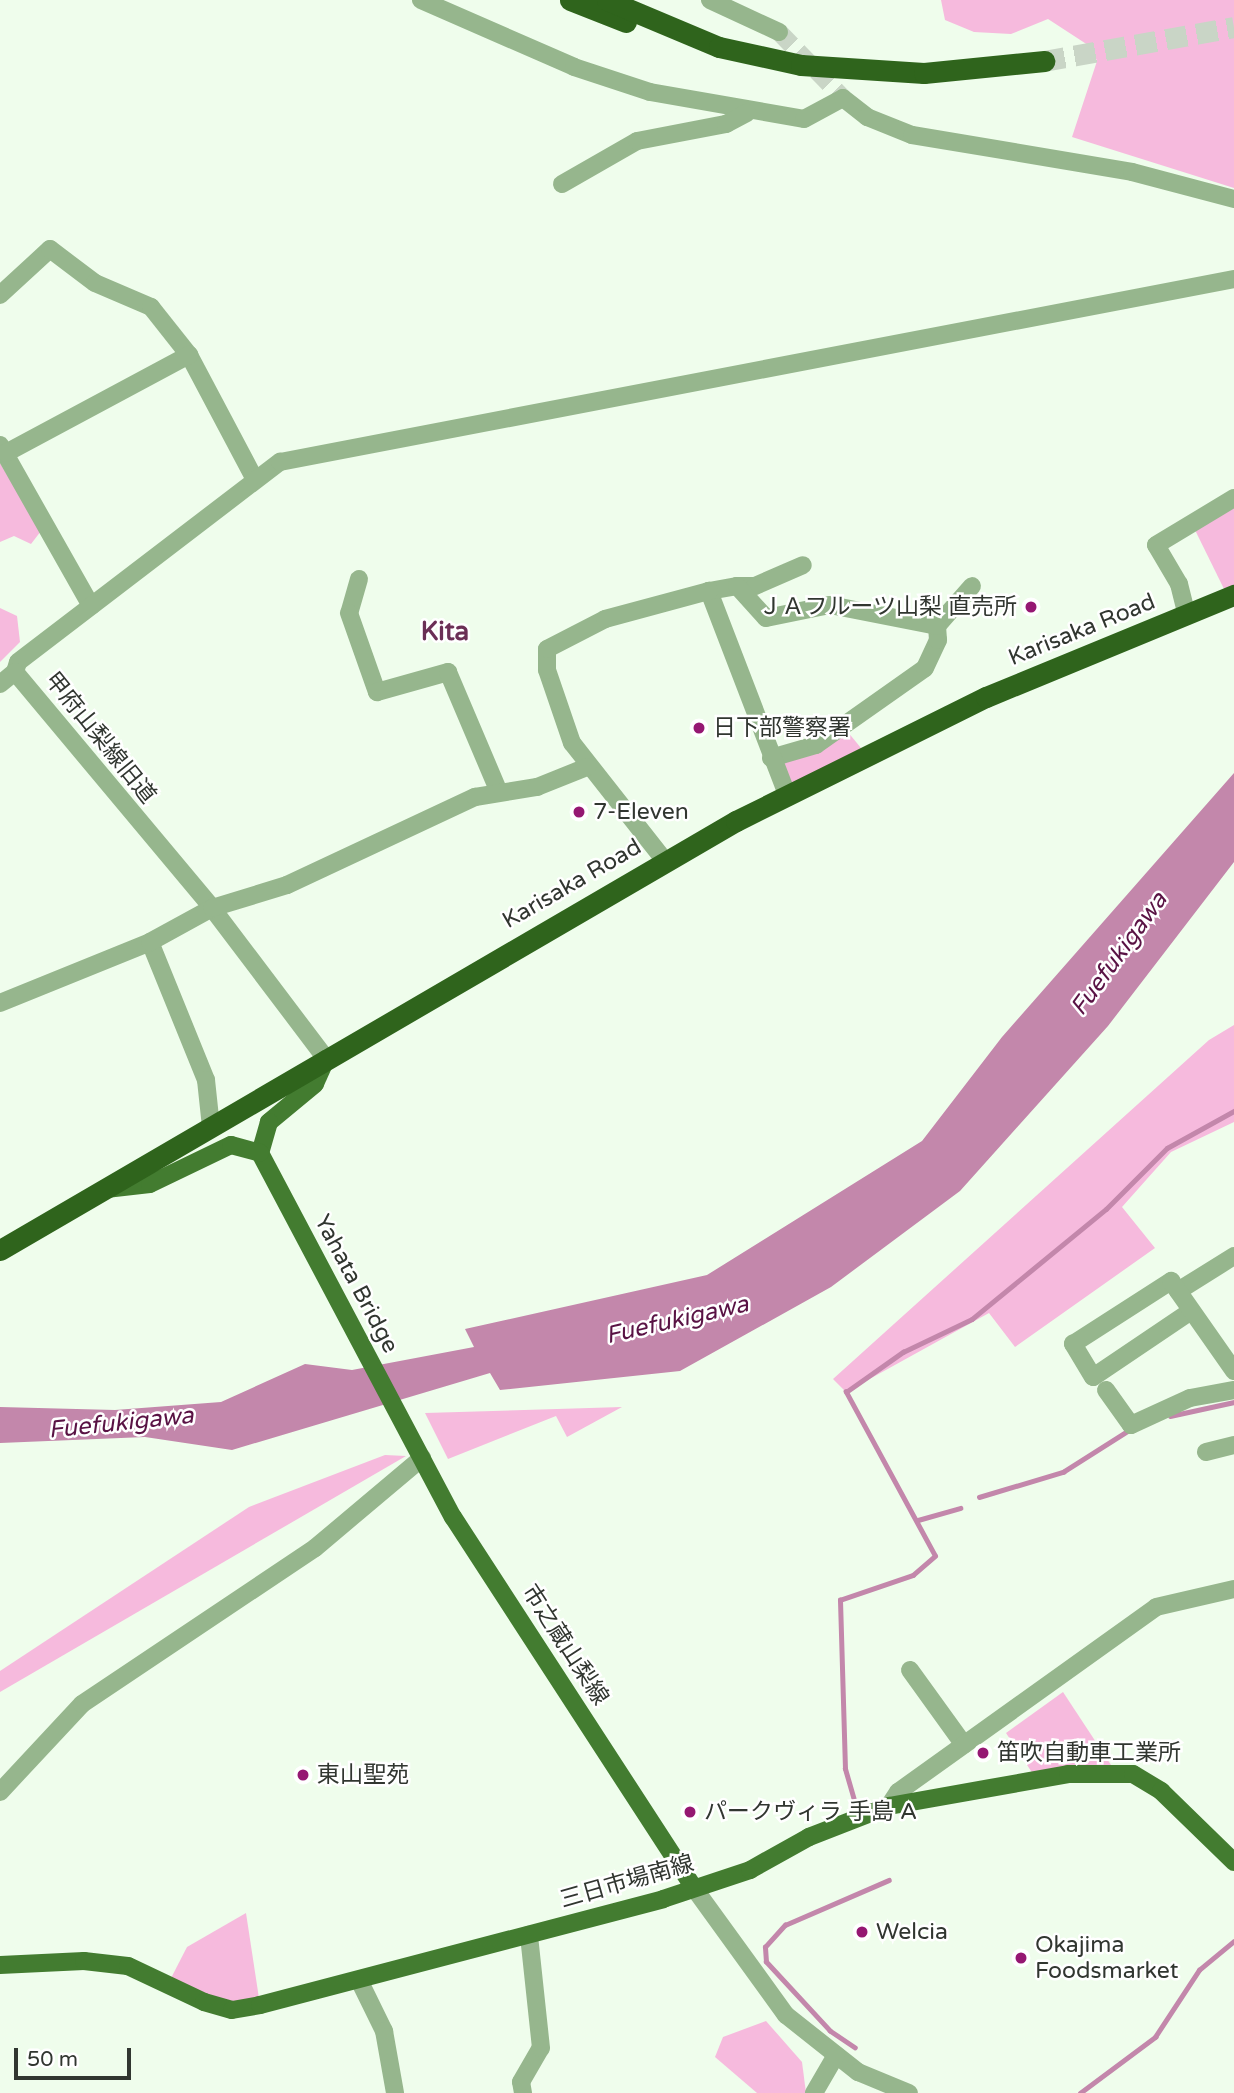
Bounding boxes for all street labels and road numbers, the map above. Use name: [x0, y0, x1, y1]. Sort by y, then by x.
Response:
street label: Karisaka Road: [1005, 588, 1159, 672]
street label: 甲府山梨線旧道: [39, 667, 161, 809]
street label: Karisaka Road: [498, 833, 646, 935]
street label: Yahata Bridge: [308, 1210, 404, 1358]
street label: 市之蔵山梨線: [516, 1580, 614, 1710]
street label: 三日市場南線: [557, 1850, 697, 1914]

